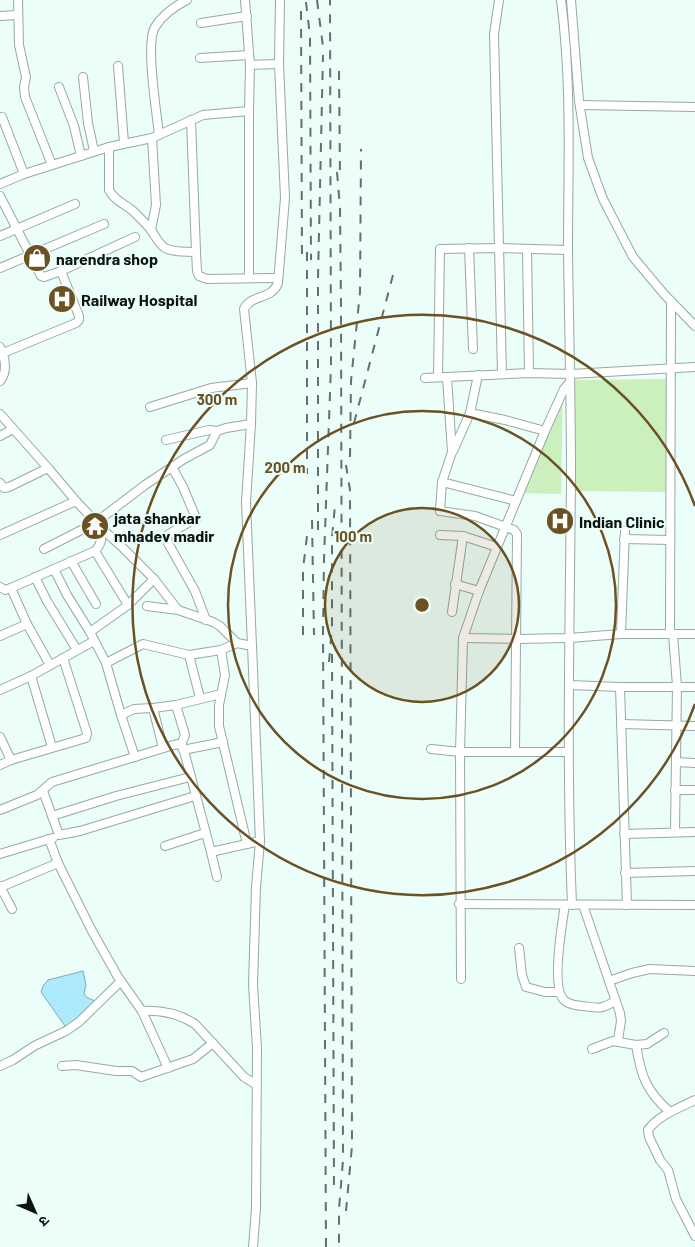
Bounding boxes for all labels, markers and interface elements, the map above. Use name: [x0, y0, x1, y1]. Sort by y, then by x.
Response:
shop icon: narendra shop: [22, 243, 52, 273]
place label: narendra shop: [56, 249, 158, 268]
hospital icon: Railway Hospital: [47, 284, 77, 314]
place label: Railway Hospital: [81, 290, 198, 309]
text: 300 m: [197, 390, 237, 408]
text: 200 m: [264, 458, 306, 476]
hospital icon: Indian Clinic: [545, 506, 575, 536]
place label: jata shankar mhadev madir: [113, 508, 214, 545]
temple icon: jata shankar mhadev madir: [80, 511, 110, 541]
place label: Indian Clinic: [579, 512, 665, 531]
text: 100 m: [334, 527, 372, 545]
centre of rings: [413, 596, 431, 614]
north arrow: [10, 1187, 60, 1237]
text: उ: [35, 1213, 53, 1231]

